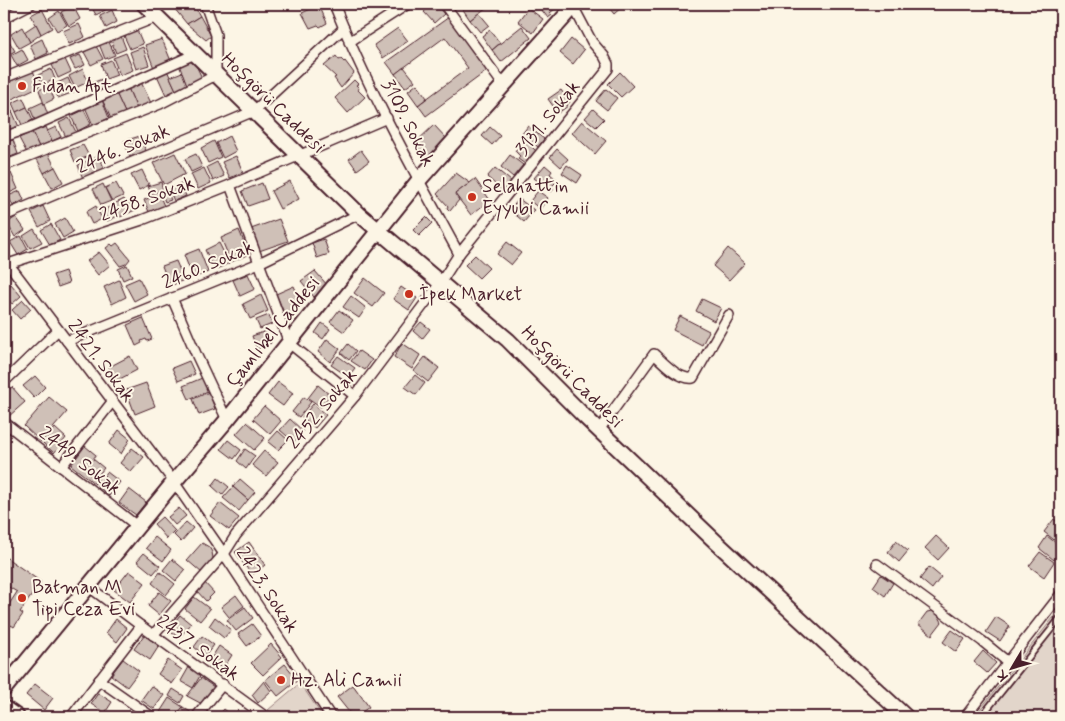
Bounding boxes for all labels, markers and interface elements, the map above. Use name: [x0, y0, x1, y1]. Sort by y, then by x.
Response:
street label: Hoşgörü Caddesi: [215, 47, 330, 160]
place label: Fidan Apt.: [32, 74, 116, 101]
street label: 3109. Sokak: [375, 75, 441, 171]
street label: 3131. Sokak: [510, 75, 586, 161]
marker: Fidan Apt.: [16, 80, 28, 92]
street label: 2446. Sokak: [73, 118, 173, 180]
street label: 2458. Sokak: [96, 170, 198, 228]
place label: Selahattin Eyyubi Camii: [482, 174, 589, 222]
marker: Selahattin Eyyubi Camii: [466, 191, 478, 203]
street label: 2460. Sokak: [158, 234, 258, 296]
street label: Çamlıbel Caddesi: [220, 271, 326, 393]
place label: İpek Market: [419, 282, 523, 307]
marker: İpek Market: [403, 288, 415, 300]
street label: 2421. Sokak: [62, 314, 140, 408]
street label: Hoşgörü Caddesi: [515, 320, 629, 434]
street label: 2452. Sokak: [281, 363, 363, 455]
street label: 2449. Sokak: [33, 421, 127, 501]
street label: 2423. Sokak: [230, 542, 304, 638]
place label: Batman M Tipi Ceza Evi: [32, 575, 135, 622]
marker: Batman M Tipi Ceza Evi: [16, 592, 28, 604]
street label: 2437. Sokak: [151, 609, 245, 687]
north arrow: [988, 644, 1038, 694]
text: K: [992, 665, 1013, 685]
place label: Hz. Ali Camii: [291, 668, 402, 693]
marker: Hz. Ali Camii: [275, 674, 287, 686]

